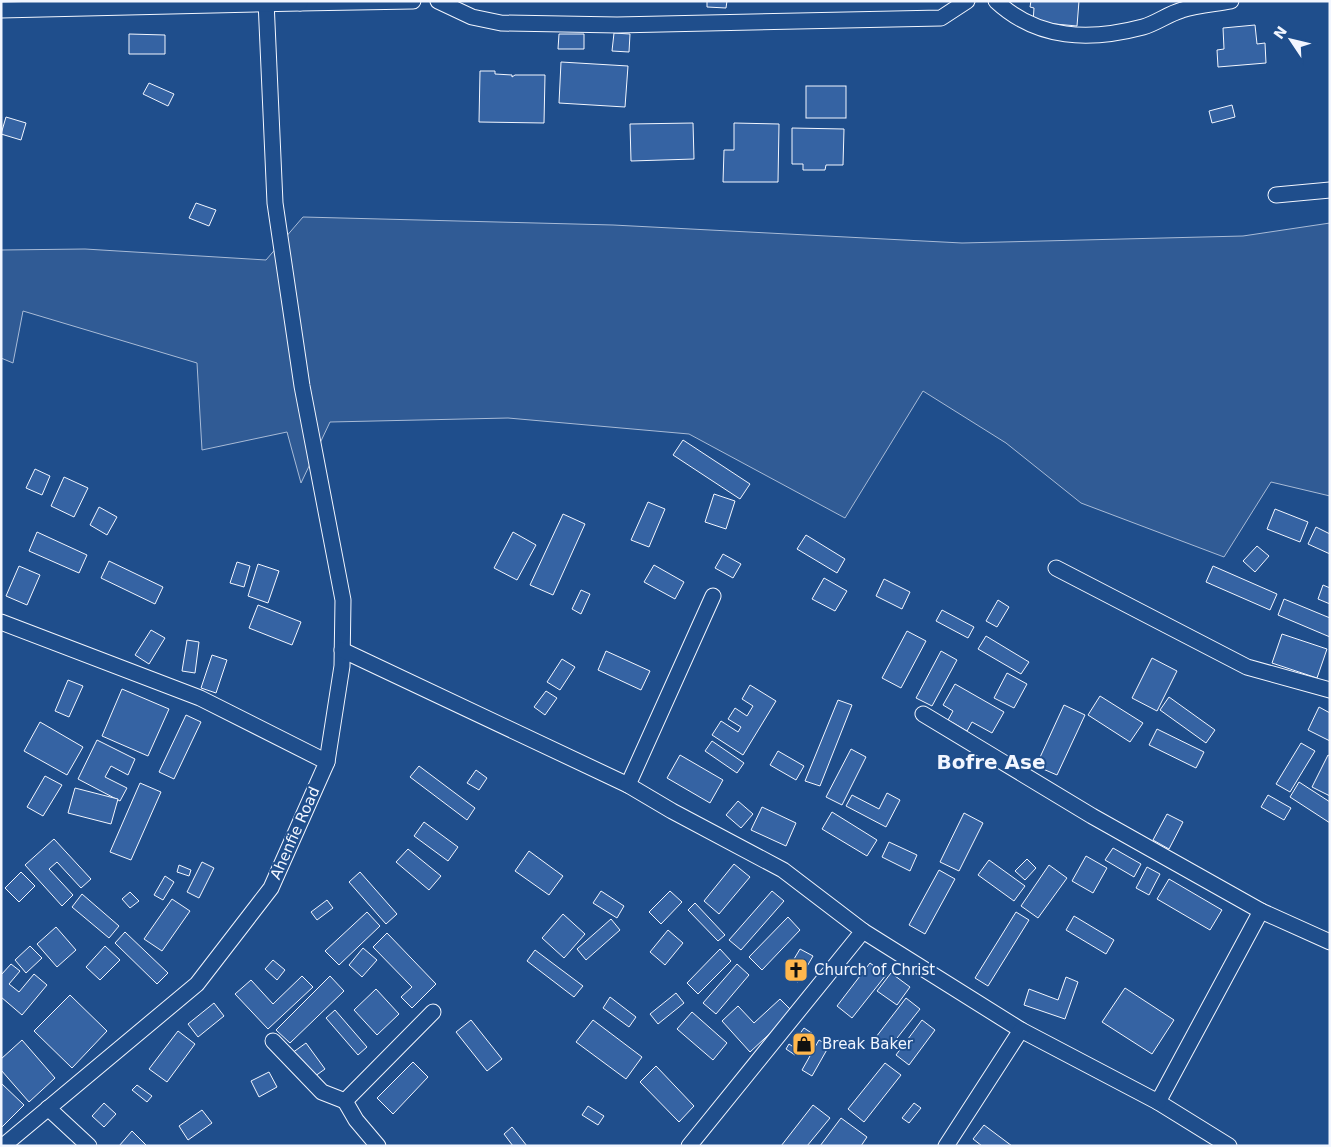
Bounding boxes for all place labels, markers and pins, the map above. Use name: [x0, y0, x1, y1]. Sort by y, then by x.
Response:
church icon: Church of Christ: [783, 957, 809, 983]
place label: Church of Christ: [814, 961, 935, 979]
shop icon: Break Baker: [791, 1031, 817, 1057]
place label: Break Baker: [822, 1035, 914, 1053]

